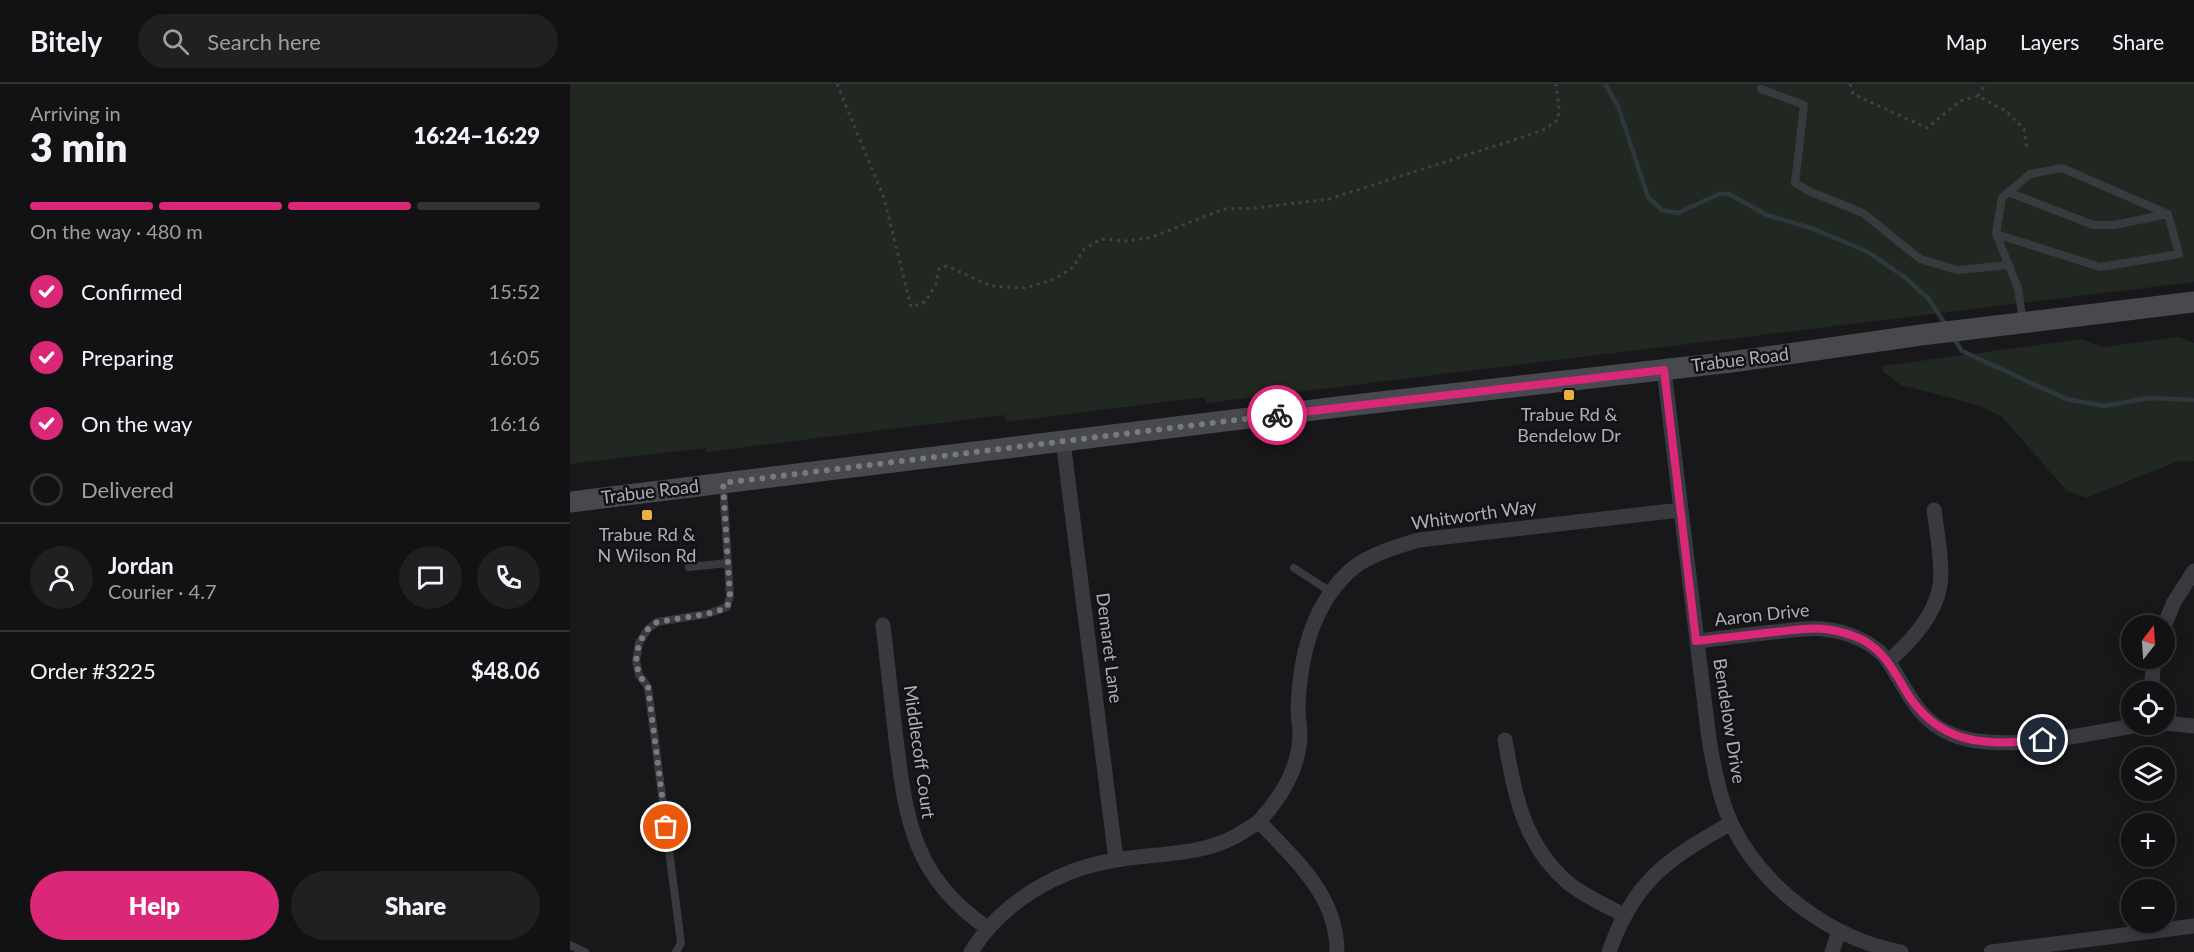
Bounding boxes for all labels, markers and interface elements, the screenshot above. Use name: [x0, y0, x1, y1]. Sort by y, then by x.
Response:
search box: [138, 14, 558, 68]
text: Bitely: [30, 24, 102, 58]
icon: search: [159, 25, 192, 58]
text: Search here: [207, 28, 321, 55]
text: Map: [1946, 29, 1987, 54]
text: Layers: [2020, 29, 2079, 54]
text: Share: [2112, 29, 2164, 54]
text: Arriving in: [30, 101, 121, 125]
text: 16:24–16:29: [414, 122, 540, 149]
text: 3 min: [30, 124, 127, 170]
text: On the way · 480 m: [30, 219, 203, 243]
icon: check: [30, 275, 63, 308]
text: Confirmed: [81, 278, 183, 305]
text: 15:52: [489, 279, 540, 303]
icon: check: [30, 341, 63, 374]
street label: Trabue Road: [1690, 342, 1790, 376]
text: Preparing: [81, 344, 173, 371]
text: 16:05: [489, 345, 540, 369]
courier: [1247, 385, 1307, 445]
marker: Trabue Rd & Bendelow Dr: [1562, 388, 1576, 402]
icon: bike: [1261, 399, 1294, 432]
place label: Trabue Rd & Bendelow Dr: [1517, 403, 1621, 446]
icon: check: [30, 407, 63, 440]
text: On the way: [81, 410, 192, 437]
text: 16:16: [489, 411, 540, 435]
street label: Trabue Road: [600, 474, 700, 508]
text: Delivered: [81, 476, 174, 503]
street label: Whitworth Way: [1410, 494, 1539, 534]
marker: Trabue Rd & N Wilson Rd: [640, 508, 654, 522]
place label: Trabue Rd & N Wilson Rd: [598, 523, 696, 566]
button: person: [30, 546, 93, 609]
button: chat: [399, 546, 462, 609]
button: phone: [477, 546, 540, 609]
text: Jordan: [108, 552, 174, 579]
text: Courier · 4.7: [108, 579, 217, 603]
street label: Demaret Lane: [1092, 591, 1128, 704]
street label: Aaron Drive: [1713, 598, 1810, 630]
north arrow: [2121, 615, 2175, 669]
map controls: [2121, 615, 2175, 933]
text: Order #3225: [30, 657, 156, 684]
text: $48.06: [471, 657, 540, 684]
street label: Bendelow Drive: [1709, 657, 1751, 785]
button: locate: [2121, 681, 2175, 735]
street label: Middlecoff Court: [900, 684, 940, 821]
pin: [2017, 714, 2068, 765]
icon: home: [2026, 723, 2059, 756]
button: layers: [2121, 747, 2175, 801]
pin: [640, 801, 691, 852]
icon: bag: [649, 810, 682, 843]
button: +: [2121, 813, 2175, 867]
button: Help: [30, 871, 279, 940]
button: Share: [291, 871, 540, 940]
button: −: [2121, 879, 2175, 933]

